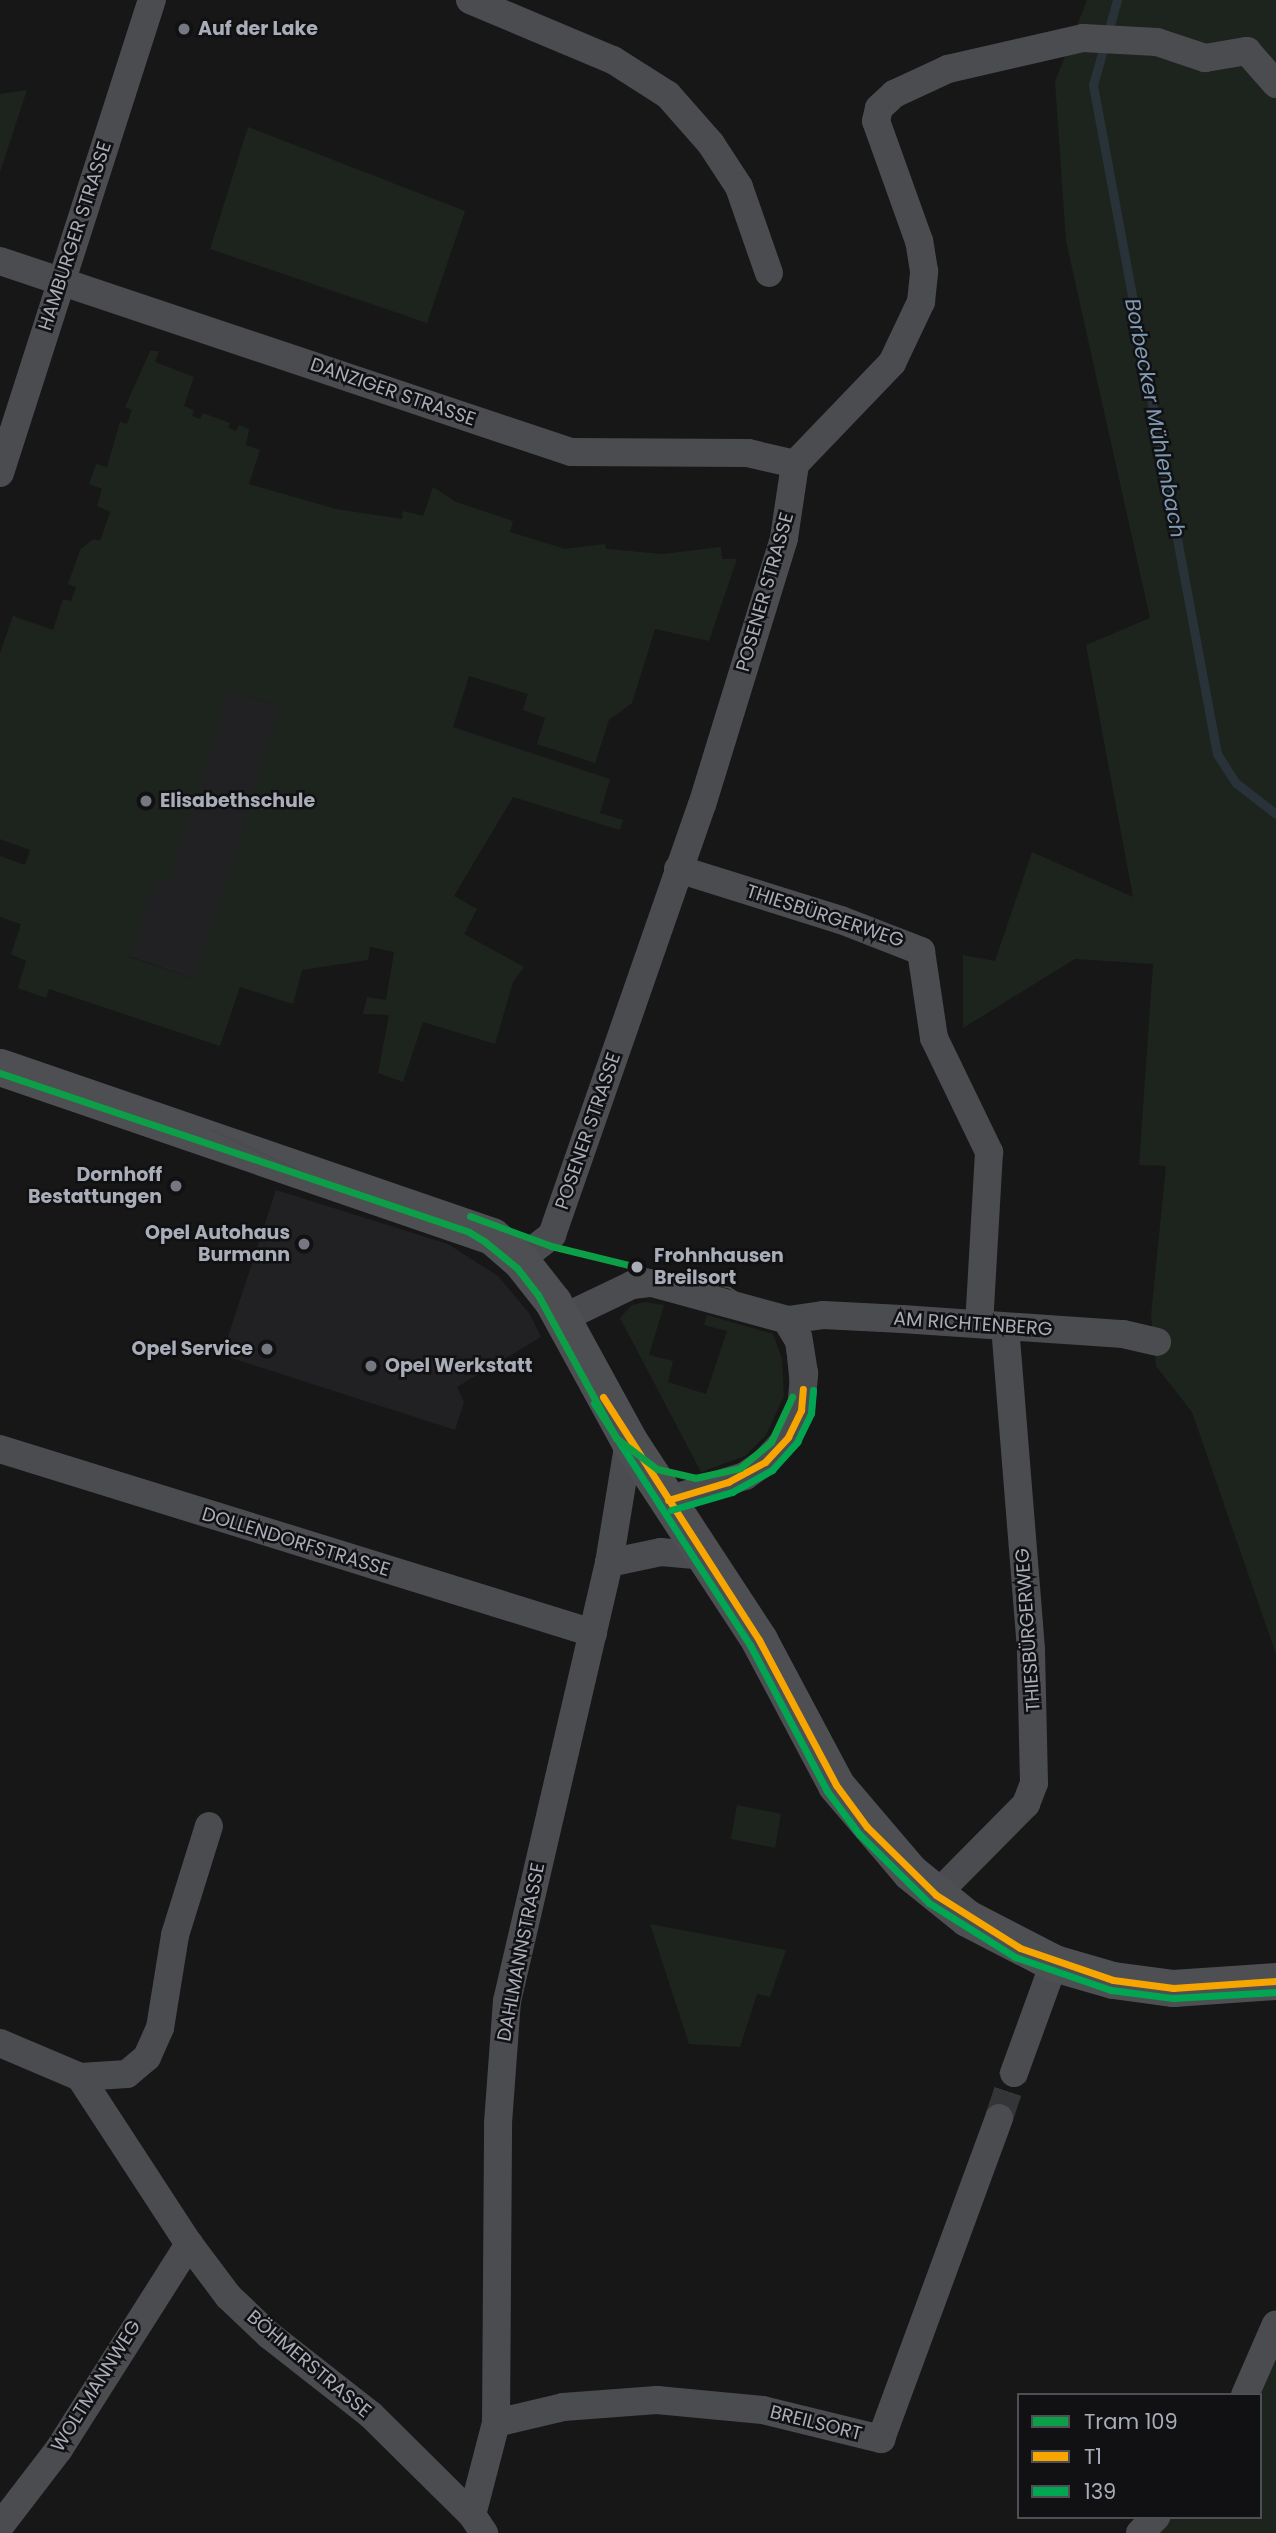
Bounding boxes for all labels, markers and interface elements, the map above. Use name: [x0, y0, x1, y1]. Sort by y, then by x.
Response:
place label: Auf der Lake: [198, 18, 318, 40]
marker: Auf der Lake: [176, 21, 192, 37]
street label: HAMBURGER STRASSE: [34, 139, 116, 333]
water label: Borbecker Mühlenbach: [1119, 296, 1191, 540]
street label: DANZIGER STRASSE: [307, 353, 479, 431]
street label: POSENER STRASSE: [731, 510, 799, 674]
place label: Elisabethschule: [160, 790, 315, 812]
marker: Elisabethschule: [138, 793, 154, 809]
street label: THIESBÜRGERWEG: [743, 880, 907, 952]
street label: POSENER STRASSE: [550, 1050, 626, 1212]
place label: Dornhoff Bestattungen: [28, 1164, 162, 1208]
marker: Dornhoff Bestattungen: [168, 1178, 184, 1194]
place label: Opel Autohaus Burmann: [145, 1222, 290, 1266]
marker: Opel Autohaus Burmann: [296, 1236, 312, 1252]
place label: Frohnhausen Breilsort: [654, 1245, 784, 1289]
marker: Frohnhausen Breilsort: [626, 1256, 648, 1278]
street label: AM RICHTENBERG: [893, 1307, 1053, 1341]
place label: Opel Service: [132, 1338, 253, 1360]
marker: Opel Service: [259, 1341, 275, 1357]
place label: Opel Werkstatt: [385, 1355, 532, 1377]
marker: Opel Werkstatt: [363, 1358, 379, 1374]
street label: DOLLENDORFSTRASSE: [199, 1503, 393, 1581]
street label: THIESBÜRGERWEG: [1011, 1547, 1045, 1713]
street label: DAHLMANNSTRASSE: [493, 1861, 549, 2043]
street label: BÖHMERSTRASSE: [242, 2305, 376, 2423]
street label: WOLTMANNWEG: [46, 2316, 146, 2456]
legend: [1017, 2393, 1262, 2519]
street label: BREILSORT: [768, 2401, 864, 2445]
text: Tram 109: [1084, 2407, 1178, 2436]
text: T1: [1084, 2442, 1102, 2471]
text: 139: [1084, 2477, 1116, 2506]

